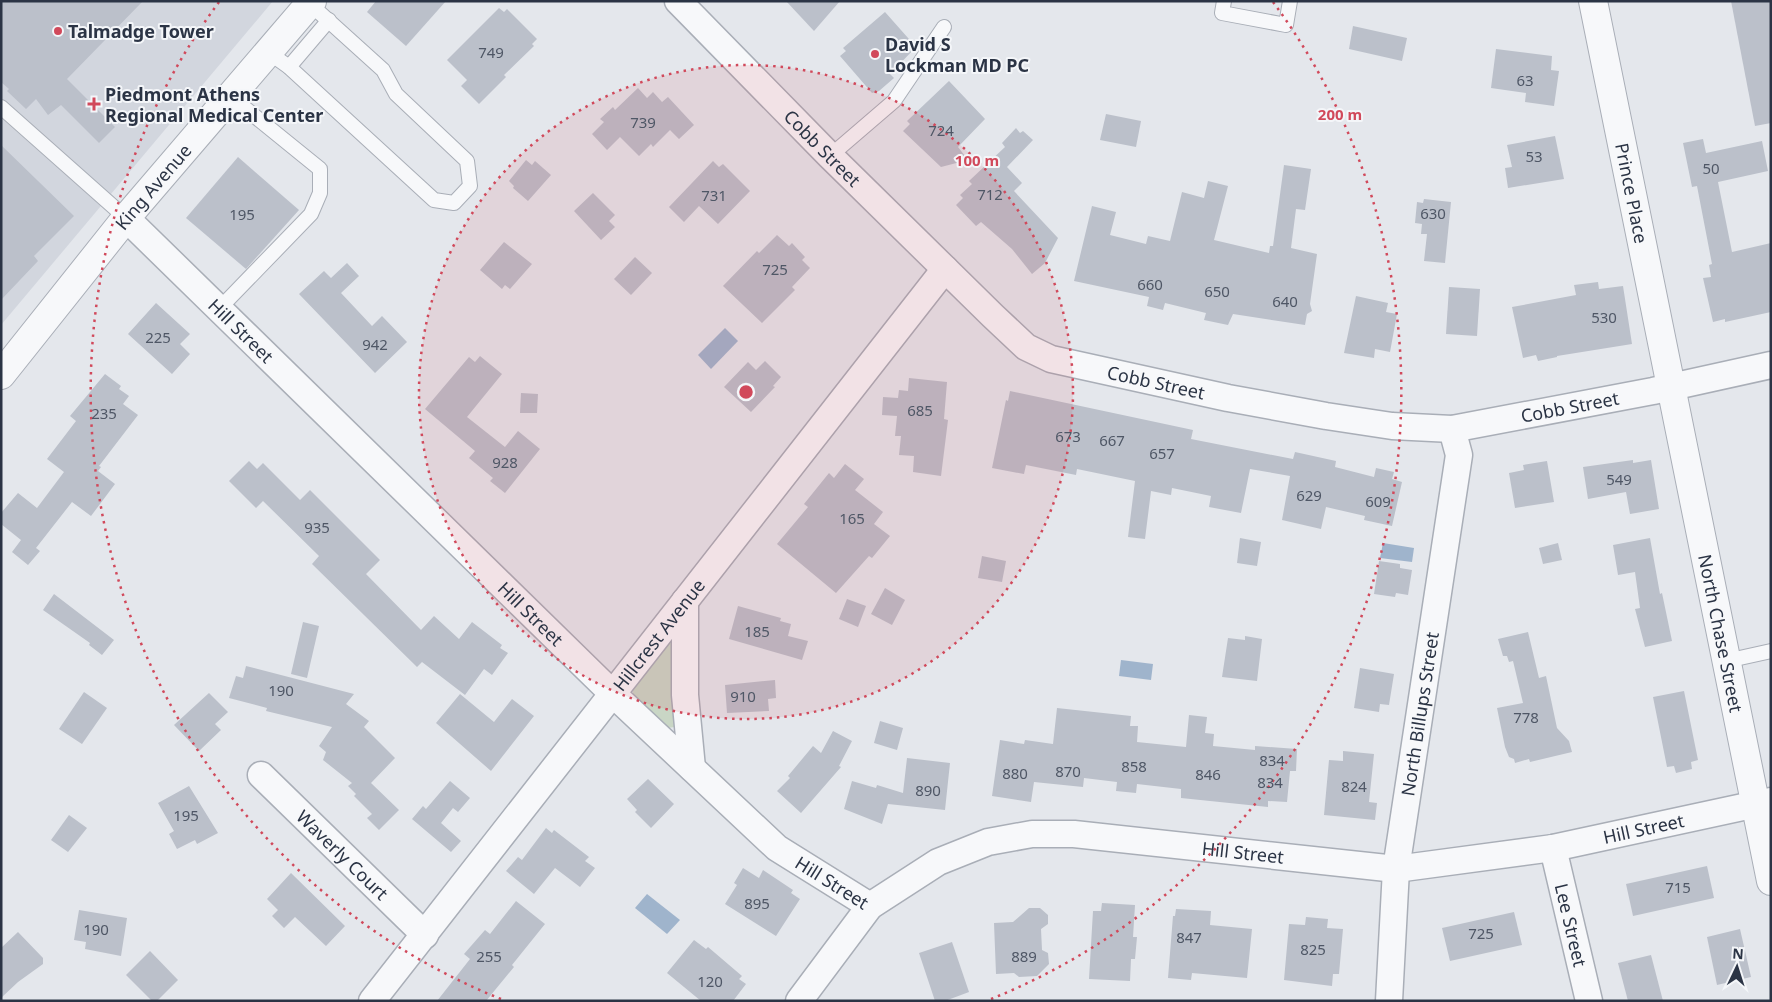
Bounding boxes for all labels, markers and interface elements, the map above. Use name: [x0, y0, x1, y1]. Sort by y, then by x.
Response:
place label: Talmadge Tower: [68, 19, 214, 43]
marker: Talmadge Tower: [52, 25, 64, 37]
place label: David S Lockman MD PC: [885, 32, 1029, 77]
house number: 749: [478, 42, 504, 62]
marker: David S Lockman MD PC: [869, 48, 881, 60]
house number: 63: [1516, 70, 1534, 90]
place label: Piedmont Athens Regional Medical Center: [105, 82, 323, 127]
marker: Piedmont Athens Regional Medical Center: [87, 97, 101, 111]
street label: Cobb Street: [779, 104, 866, 192]
text: 200 m: [1318, 104, 1362, 124]
house number: 739: [630, 112, 656, 132]
house number: 724: [928, 120, 954, 140]
street label: King Avenue: [109, 139, 196, 235]
street label: Prince Place: [1610, 141, 1654, 245]
house number: 53: [1525, 146, 1543, 166]
text: 100 m: [955, 150, 999, 170]
house number: 50: [1702, 158, 1720, 178]
house number: 712: [977, 184, 1003, 204]
house number: 731: [701, 185, 727, 205]
house number: 630: [1420, 203, 1446, 223]
house number: 195: [229, 204, 255, 224]
house number: 725: [762, 259, 788, 279]
house number: 660: [1137, 274, 1163, 294]
house number: 650: [1204, 281, 1230, 301]
house number: 640: [1272, 291, 1298, 311]
street label: Hill Street: [203, 293, 279, 368]
house number: 530: [1591, 307, 1617, 327]
house number: 225: [145, 327, 171, 347]
house number: 942: [362, 334, 388, 354]
street label: Cobb Street: [1105, 360, 1208, 405]
centre of rings: [737, 383, 755, 401]
street label: Cobb Street: [1519, 386, 1621, 428]
house number: 685: [907, 400, 933, 420]
house number: 235: [91, 403, 117, 423]
house number: 673: [1055, 426, 1081, 446]
house number: 667: [1099, 430, 1125, 450]
house number: 657: [1149, 443, 1175, 463]
house number: 928: [492, 452, 518, 472]
house number: 549: [1606, 469, 1632, 489]
house number: 629: [1296, 485, 1322, 505]
house number: 609: [1365, 491, 1391, 511]
house number: 165: [839, 508, 865, 528]
house number: 935: [304, 517, 330, 537]
street label: North Chase Street: [1693, 552, 1749, 715]
street label: Hillcrest Avenue: [607, 574, 710, 696]
street label: Hill Street: [493, 576, 569, 651]
house number: 185: [744, 621, 770, 641]
street label: North Billups Street: [1395, 630, 1444, 798]
house number: 190: [268, 680, 294, 700]
house number: 910: [730, 686, 756, 706]
house number: 778: [1513, 707, 1539, 727]
house number: 834: [1259, 750, 1285, 770]
house number: 858: [1121, 756, 1147, 776]
house number: 870: [1055, 761, 1081, 781]
house number: 880: [1002, 763, 1028, 783]
house number: 846: [1195, 764, 1221, 784]
house number: 834: [1257, 772, 1283, 792]
house number: 824: [1341, 776, 1367, 796]
house number: 890: [915, 780, 941, 800]
street label: Waverly Court: [292, 804, 394, 905]
house number: 195: [173, 805, 199, 825]
street label: Hill Street: [1601, 808, 1687, 849]
street label: Hill Street: [1201, 836, 1286, 869]
street label: Hill Street: [791, 850, 874, 915]
house number: 715: [1665, 877, 1691, 897]
street label: Lee Street: [1550, 881, 1593, 969]
house number: 895: [744, 893, 770, 913]
house number: 190: [83, 919, 109, 939]
house number: 725: [1468, 923, 1494, 943]
house number: 847: [1176, 927, 1202, 947]
house number: 825: [1300, 939, 1326, 959]
north arrow: [1712, 942, 1762, 992]
text: N: [1732, 944, 1744, 963]
house number: 255: [476, 946, 502, 966]
house number: 889: [1011, 946, 1037, 966]
house number: 120: [697, 971, 723, 991]

